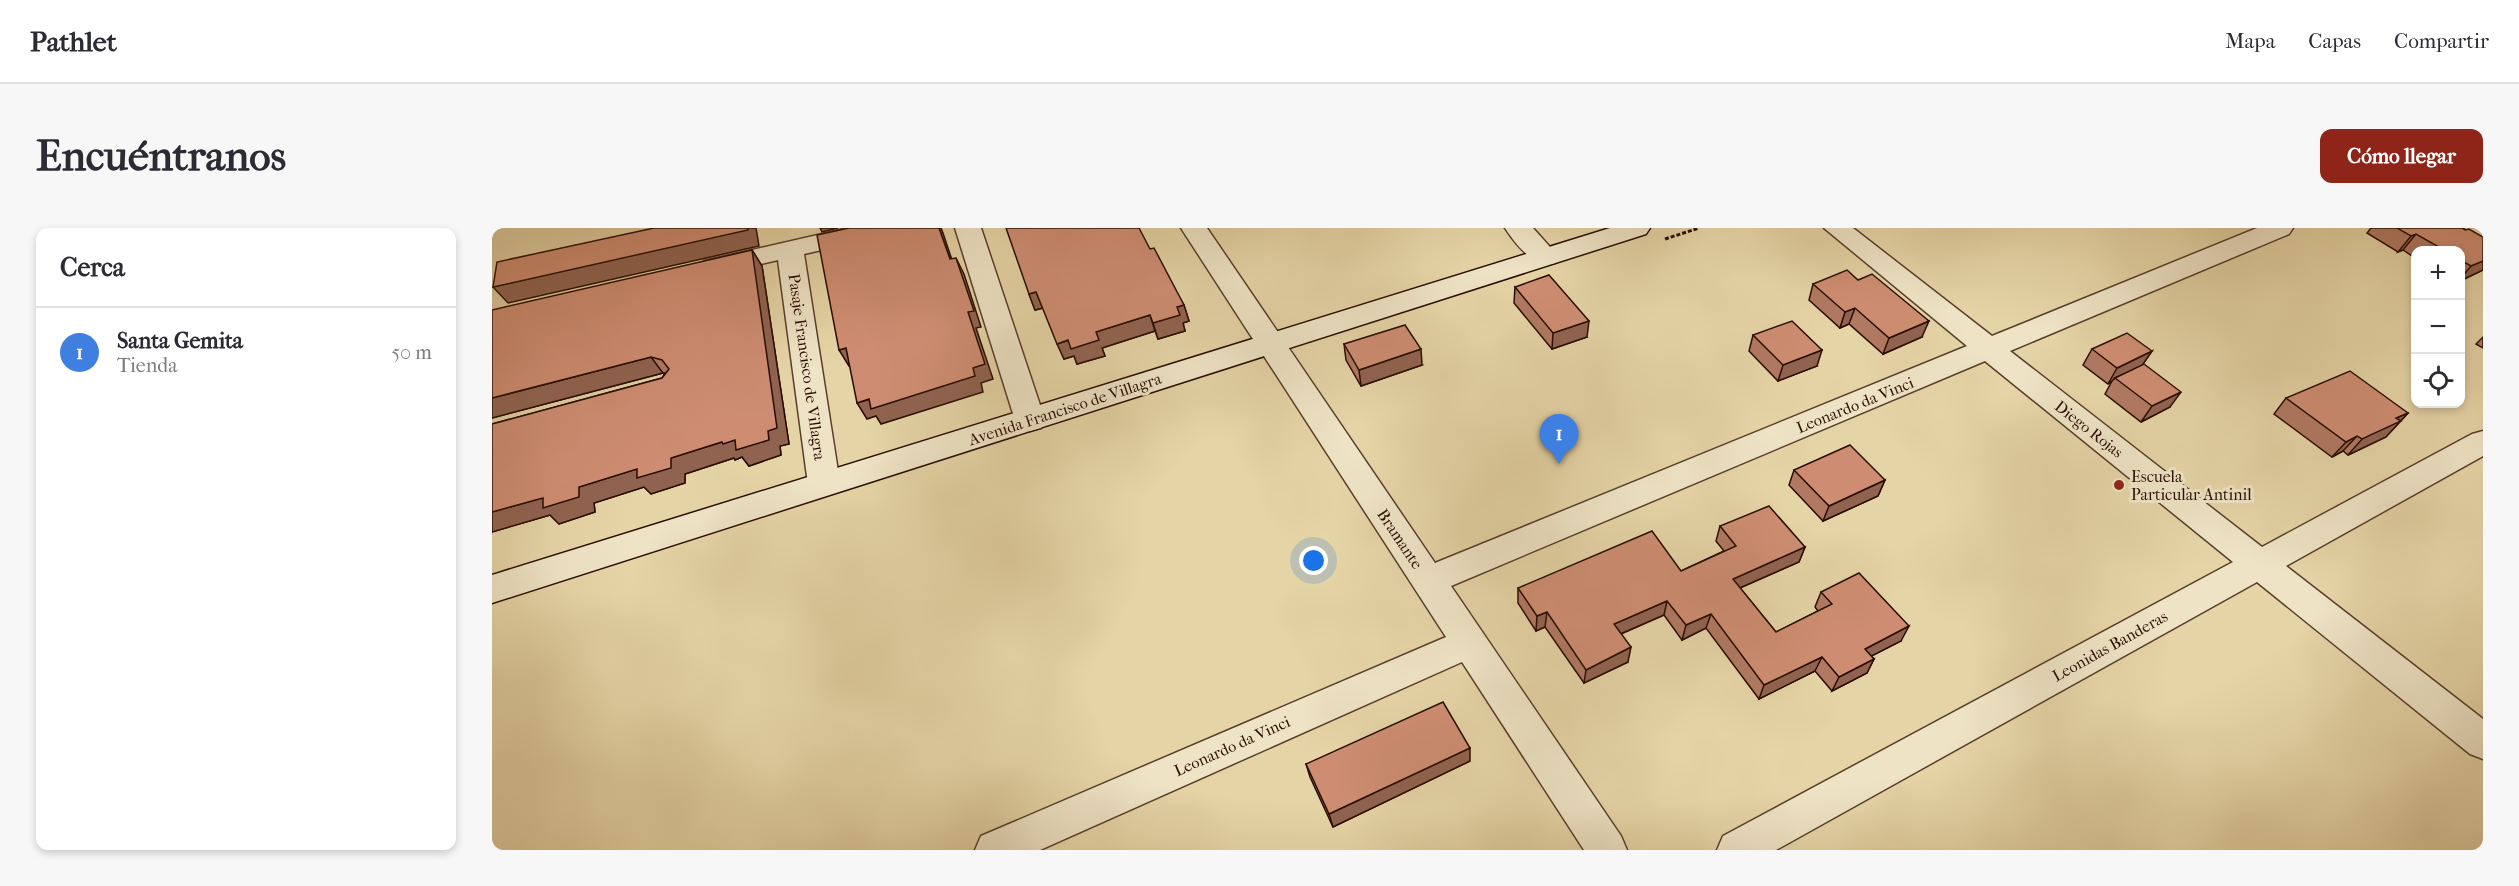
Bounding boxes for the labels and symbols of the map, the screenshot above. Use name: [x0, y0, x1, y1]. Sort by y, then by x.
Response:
street label: Pasaje Francisco de Villagra: [785, 273, 830, 462]
street label: Avenida Francisco de Villagra: [965, 369, 1164, 449]
street label: Leonardo da Vinci: [1794, 373, 1917, 437]
street label: Diego Rojas: [2051, 396, 2127, 462]
pin: 1: [1540, 414, 1578, 464]
place label: Escuela Particular Antinil: [2131, 467, 2252, 504]
marker: Escuela Particular Antinil: [2112, 478, 2126, 492]
street label: Bramante: [1373, 505, 1427, 573]
your location: [1299, 546, 1328, 575]
street label: Leonidas Banderas: [2049, 606, 2171, 686]
street label: Leonardo da Vinci: [1171, 712, 1293, 780]

